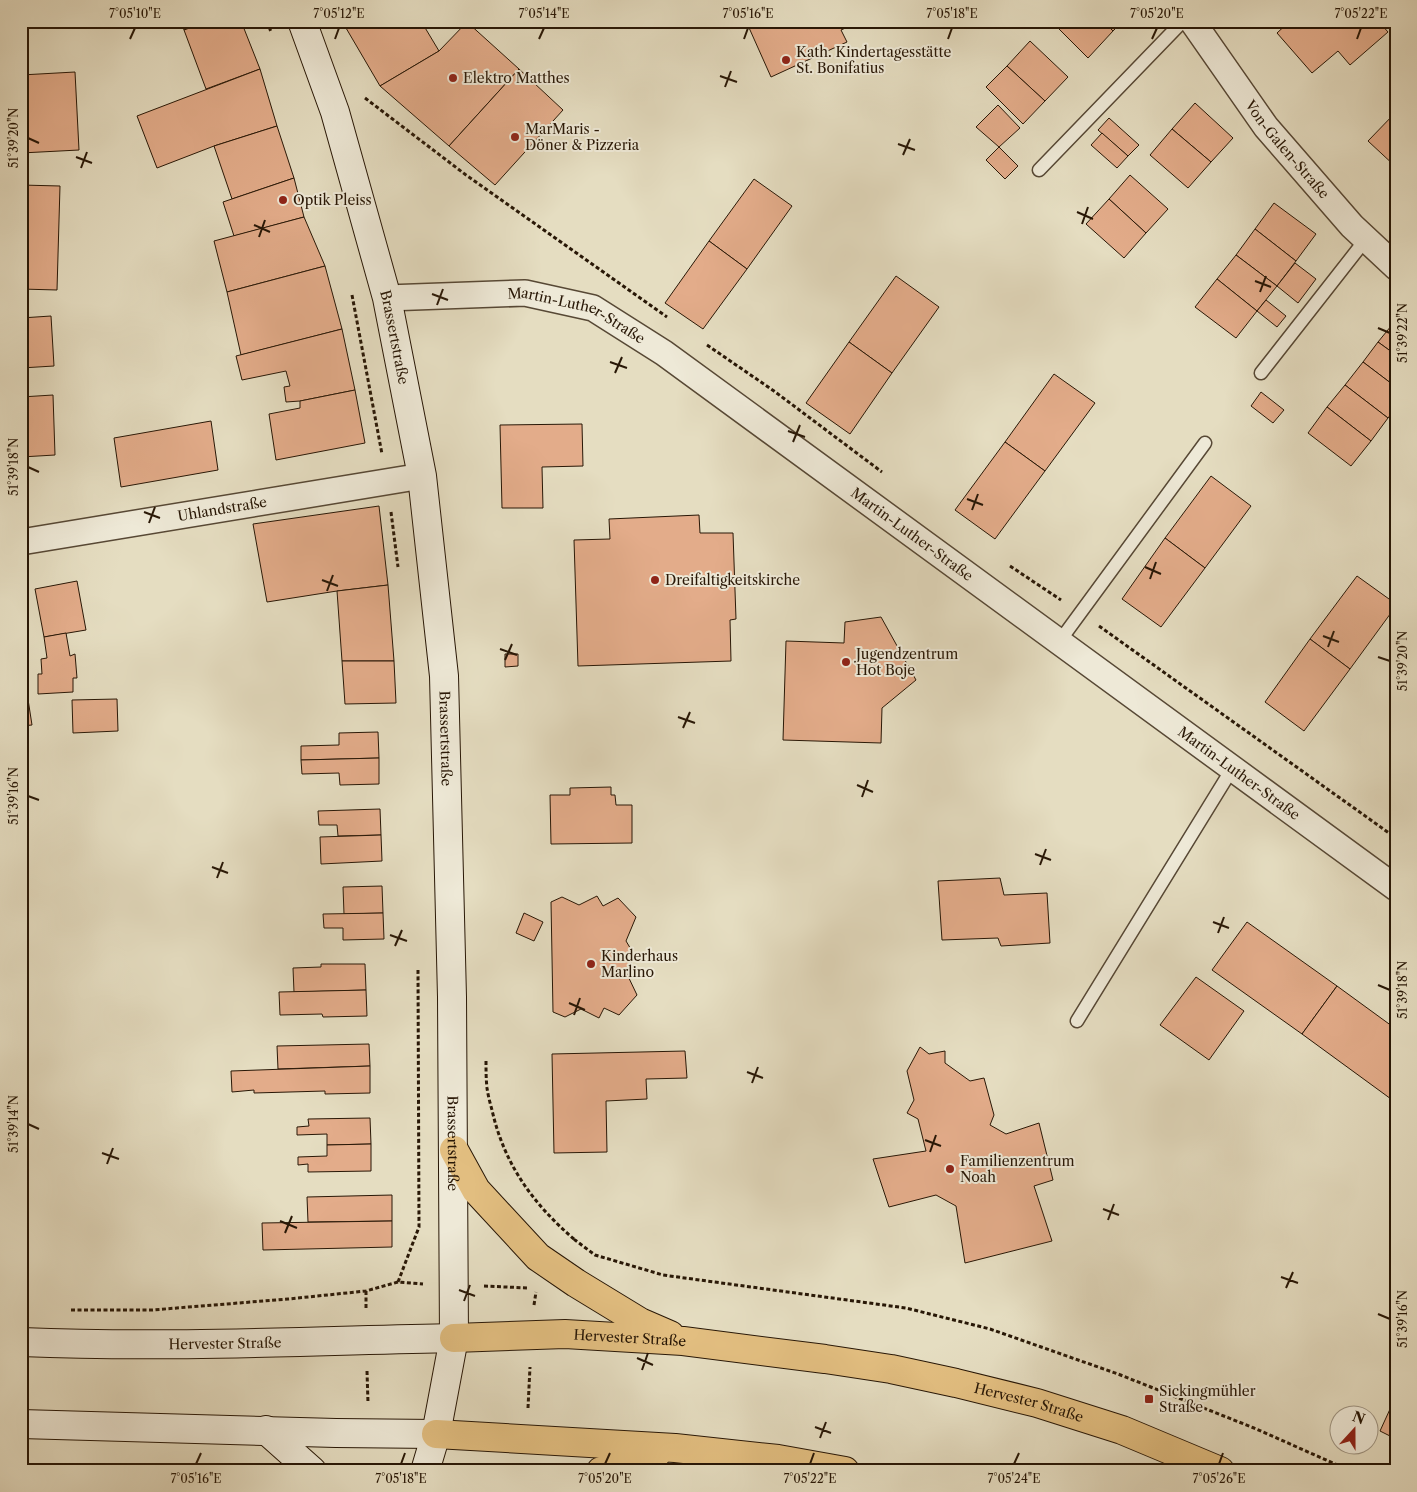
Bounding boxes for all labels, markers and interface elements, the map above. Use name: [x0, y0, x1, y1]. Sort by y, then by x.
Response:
text: 7°05'10"E: [109, 6, 161, 21]
text: 7°05'12"E: [313, 6, 365, 21]
text: 7°05'14"E: [518, 6, 570, 21]
text: 7°05'16"E: [722, 6, 774, 21]
text: 7°05'18"E: [926, 6, 978, 21]
text: 7°05'20"E: [1130, 6, 1184, 21]
text: 7°05'22"E: [1334, 6, 1388, 21]
place label: Kath. Kindertagesstätte St. Bonifatius: [796, 43, 951, 77]
marker: Kath. Kindertagesstätte St. Bonifatius: [780, 54, 792, 66]
place label: Elektro Matthes: [463, 69, 570, 87]
marker: Elektro Matthes: [447, 72, 459, 84]
street label: Von-Galen-Straße: [1241, 96, 1333, 203]
text: 51°39'20"N: [6, 108, 21, 168]
place label: MarMaris - Döner & Pizzeria: [525, 120, 640, 154]
marker: MarMaris - Döner & Pizzeria: [509, 131, 521, 143]
place label: Optik Pleiss: [293, 191, 372, 209]
marker: Optik Pleiss: [277, 194, 289, 206]
street label: Martin-Luther-Straße: [507, 283, 648, 348]
street label: Brassertstraße: [376, 288, 413, 386]
text: 51°39'22"N: [1395, 303, 1410, 363]
text: 51°39'18"N: [6, 438, 21, 496]
street label: Martin-Luther-Straße: [847, 484, 977, 585]
street label: Uhlandstraße: [176, 493, 268, 525]
place label: Dreifaltigkeitskirche: [665, 571, 800, 589]
marker: Dreifaltigkeitskirche: [649, 574, 661, 586]
text: 51°39'20"N: [1395, 631, 1410, 691]
place label: Jugendzentrum Hot Boje: [854, 645, 958, 679]
marker: Jugendzentrum Hot Boje: [840, 656, 852, 668]
street label: Brassertstraße: [435, 690, 456, 787]
street label: Martin-Luther-Straße: [1174, 723, 1304, 824]
text: 51°39'16"N: [6, 767, 21, 825]
place label: Kinderhaus Marlino: [601, 947, 678, 981]
marker: Kinderhaus Marlino: [585, 958, 597, 970]
text: 51°39'18"N: [1395, 961, 1410, 1019]
text: 51°39'14"N: [6, 1095, 21, 1153]
street label: Brassertstraße: [444, 1095, 462, 1191]
place label: Familienzentrum Noah: [960, 1152, 1075, 1186]
marker: Familienzentrum Noah: [944, 1163, 956, 1175]
text: 51°39'16"N: [1395, 1290, 1410, 1348]
street label: Hervester Straße: [573, 1326, 687, 1350]
street label: Hervester Straße: [169, 1333, 282, 1353]
street label: Hervester Straße: [972, 1379, 1086, 1426]
place label: Sickingmühler Straße: [1159, 1382, 1256, 1416]
marker: Sickingmühler Straße: [1143, 1393, 1155, 1405]
north arrow: [1330, 1404, 1380, 1454]
text: N: [1350, 1407, 1368, 1428]
text: 7°05'16"E: [170, 1471, 222, 1486]
text: 7°05'18"E: [375, 1471, 427, 1486]
text: 7°05'20"E: [578, 1471, 632, 1486]
text: 7°05'22"E: [783, 1471, 837, 1486]
text: 7°05'24"E: [987, 1471, 1041, 1486]
text: 7°05'26"E: [1192, 1471, 1246, 1486]

